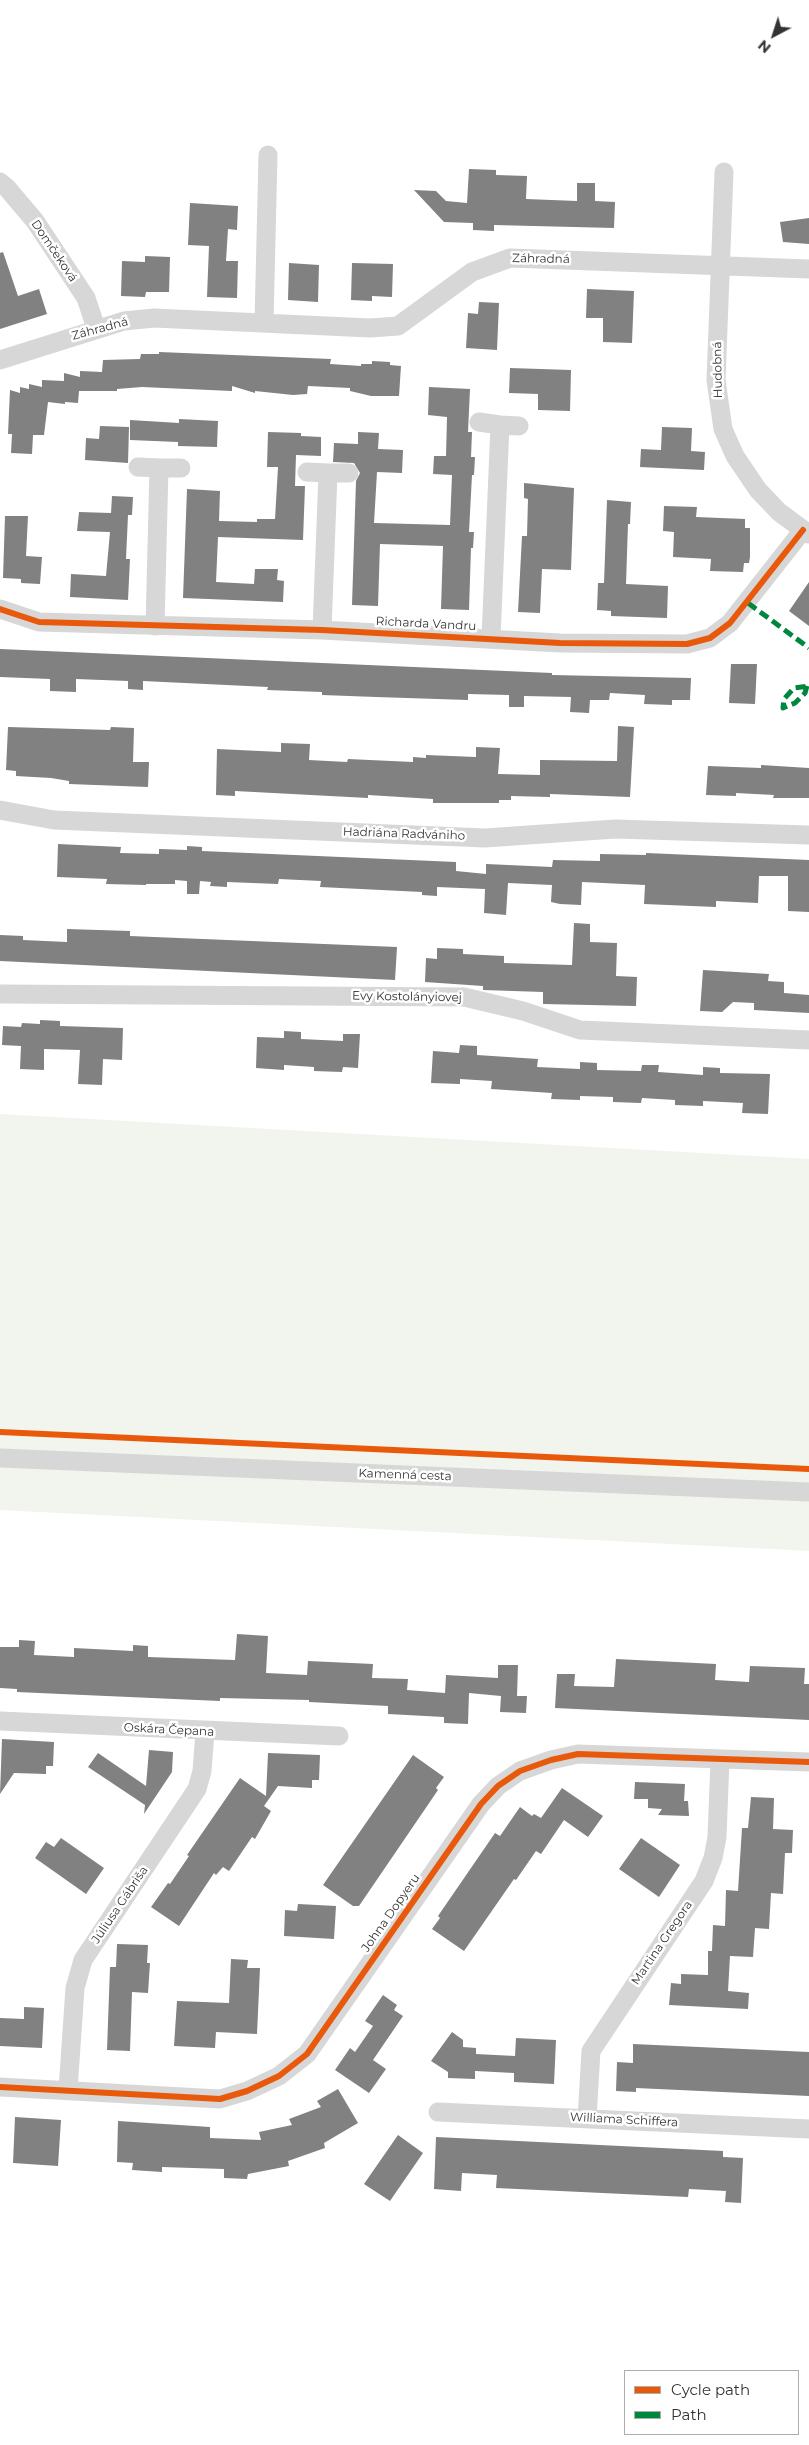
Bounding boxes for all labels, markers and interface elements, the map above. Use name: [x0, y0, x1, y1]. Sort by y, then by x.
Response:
north arrow: [749, 10, 799, 60]
text: N: [754, 36, 774, 57]
street label: Domčeková: [28, 217, 80, 285]
street label: Záhradná: [512, 251, 570, 267]
street label: Záhradná: [70, 315, 130, 343]
street label: Hudobná: [710, 341, 726, 399]
street label: Richarda Vandru: [375, 614, 477, 634]
street label: Hadriána Radvániho: [343, 825, 465, 843]
street label: Evy Kostolányiovej: [352, 989, 462, 1005]
street label: Kamenná cesta: [358, 1466, 452, 1484]
street label: Oskára Čepana: [123, 1720, 215, 1740]
street label: Júliusa Gábriša: [89, 1864, 151, 1946]
street label: Johna Dopyeru: [359, 1871, 423, 1955]
street label: Martina Gregora: [629, 1898, 695, 1988]
street label: Williama Schiffera: [570, 2110, 678, 2130]
legend: [624, 2370, 799, 2435]
text: Cycle path: [671, 2380, 750, 2399]
text: Path: [671, 2405, 707, 2424]

